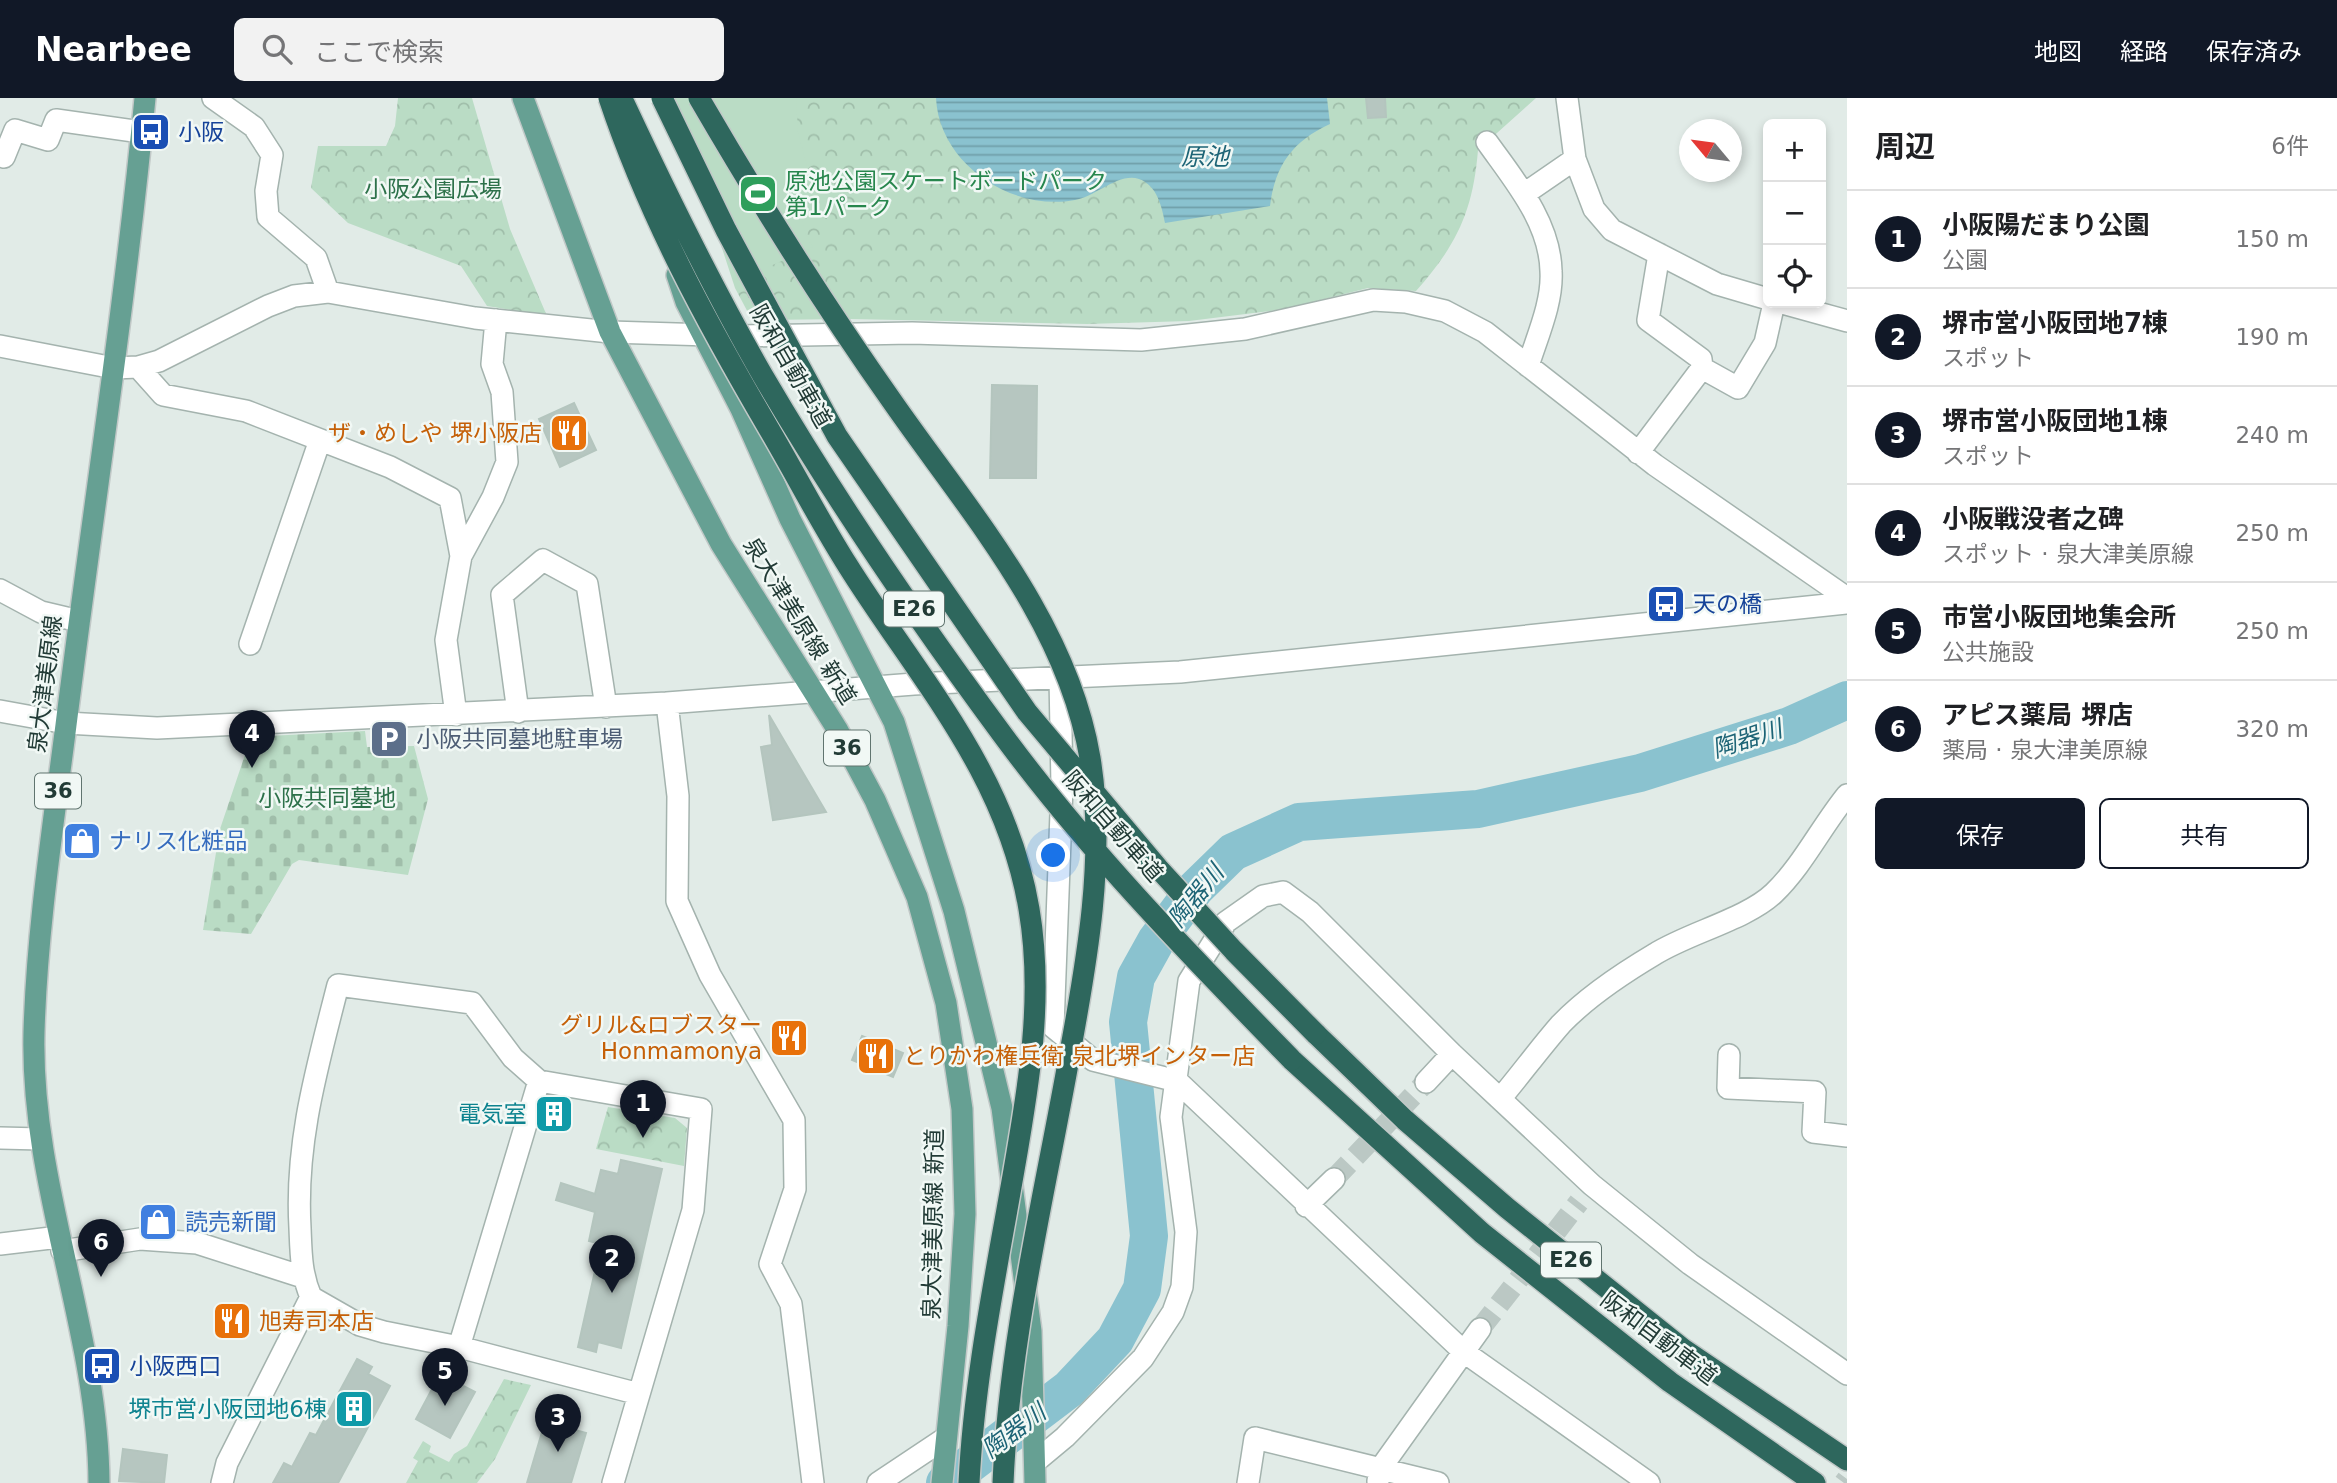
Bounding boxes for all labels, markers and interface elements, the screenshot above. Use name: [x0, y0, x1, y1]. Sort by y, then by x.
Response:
search box: [234, 18, 724, 81]
text: Nearbee: [35, 30, 192, 69]
icon: search: [258, 30, 296, 68]
text: ここで検索: [314, 37, 444, 67]
text: 地図: [2034, 38, 2082, 66]
text: 経路: [2120, 38, 2168, 66]
text: 保存済み: [2206, 38, 2302, 66]
bus stop icon: 小阪: [130, 111, 172, 153]
place label: 小阪: [178, 119, 224, 145]
north arrow: [1679, 119, 1742, 182]
map controls: [1763, 119, 1826, 308]
button: +: [1763, 119, 1826, 182]
text: 周辺: [1875, 129, 1935, 164]
text: 6件: [2271, 133, 2309, 159]
water label: 原池: [1181, 143, 1231, 171]
place label: 原池公園スケートボードパーク 第1パーク: [785, 168, 1107, 220]
sports icon: 原池公園スケートボードパーク 第1パーク: [737, 173, 779, 215]
park label: 小阪公園広場: [364, 176, 502, 202]
button: −: [1763, 182, 1826, 245]
text: 小阪陽だまり公園: [1942, 210, 2149, 240]
text: 1: [1890, 226, 1906, 252]
text: 150 m: [2235, 226, 2309, 252]
button: locate: [1763, 245, 1826, 308]
text: 公園: [1942, 247, 1988, 273]
street label: 阪和自動車道: [745, 300, 837, 432]
text: 堺市営小阪団地7棟: [1942, 308, 2168, 338]
text: 2: [1890, 324, 1906, 350]
text: 190 m: [2235, 324, 2309, 350]
text: スポット: [1942, 345, 2034, 371]
text: 堺市営小阪団地1棟: [1942, 406, 2168, 436]
restaurant icon: ザ・めしや 堺小阪店: [548, 412, 590, 454]
place label: ザ・めしや 堺小阪店: [328, 420, 542, 446]
text: 3: [1890, 422, 1906, 448]
text: 240 m: [2235, 422, 2309, 448]
text: スポット: [1942, 443, 2034, 469]
text: 小阪戦没者之碑: [1942, 504, 2124, 534]
text: 4: [1890, 520, 1906, 546]
text: 250 m: [2235, 520, 2309, 546]
street label: 泉大津美原線 新道: [738, 533, 862, 709]
text: スポット · 泉大津美原線: [1942, 541, 2194, 567]
bus stop icon: 天の橋: [1645, 583, 1687, 625]
place label: 天の橋: [1693, 591, 1762, 617]
road number: E26: [884, 592, 944, 626]
text: 市営小阪団地集会所: [1942, 602, 2176, 632]
street label: 泉大津美原線: [24, 614, 66, 754]
text: 5: [1890, 618, 1906, 644]
text: 250 m: [2235, 618, 2309, 644]
text: 公共施設: [1942, 639, 2034, 665]
text: アピス薬局 堺店: [1942, 700, 2133, 730]
pin: 4: [229, 710, 275, 768]
water label: 陶器川: [1708, 714, 1788, 763]
text: 6: [1890, 716, 1906, 742]
text: 320 m: [2235, 716, 2309, 742]
parking icon: 小阪共同墓地駐車場: [368, 718, 410, 760]
place label: 小阪共同墓地駐車場: [416, 726, 623, 752]
road number: 36: [824, 730, 870, 766]
text: 薬局 · 泉大津美原線: [1942, 737, 2148, 763]
street label: 阪和自動車道: [1058, 765, 1168, 887]
road number: 36: [35, 774, 81, 808]
park label: 小阪共同墓地: [258, 785, 396, 811]
button: 保存: [1875, 798, 2085, 869]
button: 共有: [2099, 798, 2309, 869]
shop icon: ナリス化粧品: [61, 820, 103, 862]
place label: ナリス化粧品: [109, 828, 247, 854]
your location: [1036, 838, 1070, 872]
water label: 陶器川: [1162, 857, 1231, 933]
place label: グリル&ロブスター Honmamonya: [560, 1012, 762, 1064]
restaurant icon: グリル&ロブスター Honmamonya: [768, 1017, 810, 1059]
restaurant icon: とりかわ権兵衛 泉北堺インター店: [855, 1035, 897, 1077]
place label: とりかわ権兵衛 泉北堺インター店: [903, 1043, 1255, 1069]
pin: 1: [620, 1080, 666, 1138]
building icon: 電気室: [533, 1093, 575, 1135]
place label: 電気室: [458, 1101, 527, 1127]
street label: 泉大津美原線 新道: [918, 1128, 948, 1320]
shop icon: 読売新聞: [137, 1201, 179, 1243]
place label: 読売新聞: [185, 1209, 277, 1235]
pin: 6: [78, 1219, 124, 1277]
pin: 2: [589, 1235, 635, 1293]
road number: E26: [1541, 1242, 1601, 1278]
street label: 阪和自動車道: [1596, 1286, 1722, 1390]
restaurant icon: 旭寿司本店: [211, 1300, 253, 1342]
place label: 旭寿司本店: [259, 1308, 374, 1334]
bus stop icon: 小阪西口: [81, 1345, 123, 1387]
pin: 5: [422, 1348, 468, 1406]
place label: 小阪西口: [129, 1353, 221, 1379]
building icon: 堺市営小阪団地6棟: [333, 1388, 375, 1430]
pin: 3: [535, 1394, 581, 1452]
place label: 堺市営小阪団地6棟: [128, 1396, 327, 1422]
water label: 陶器川: [977, 1396, 1054, 1464]

